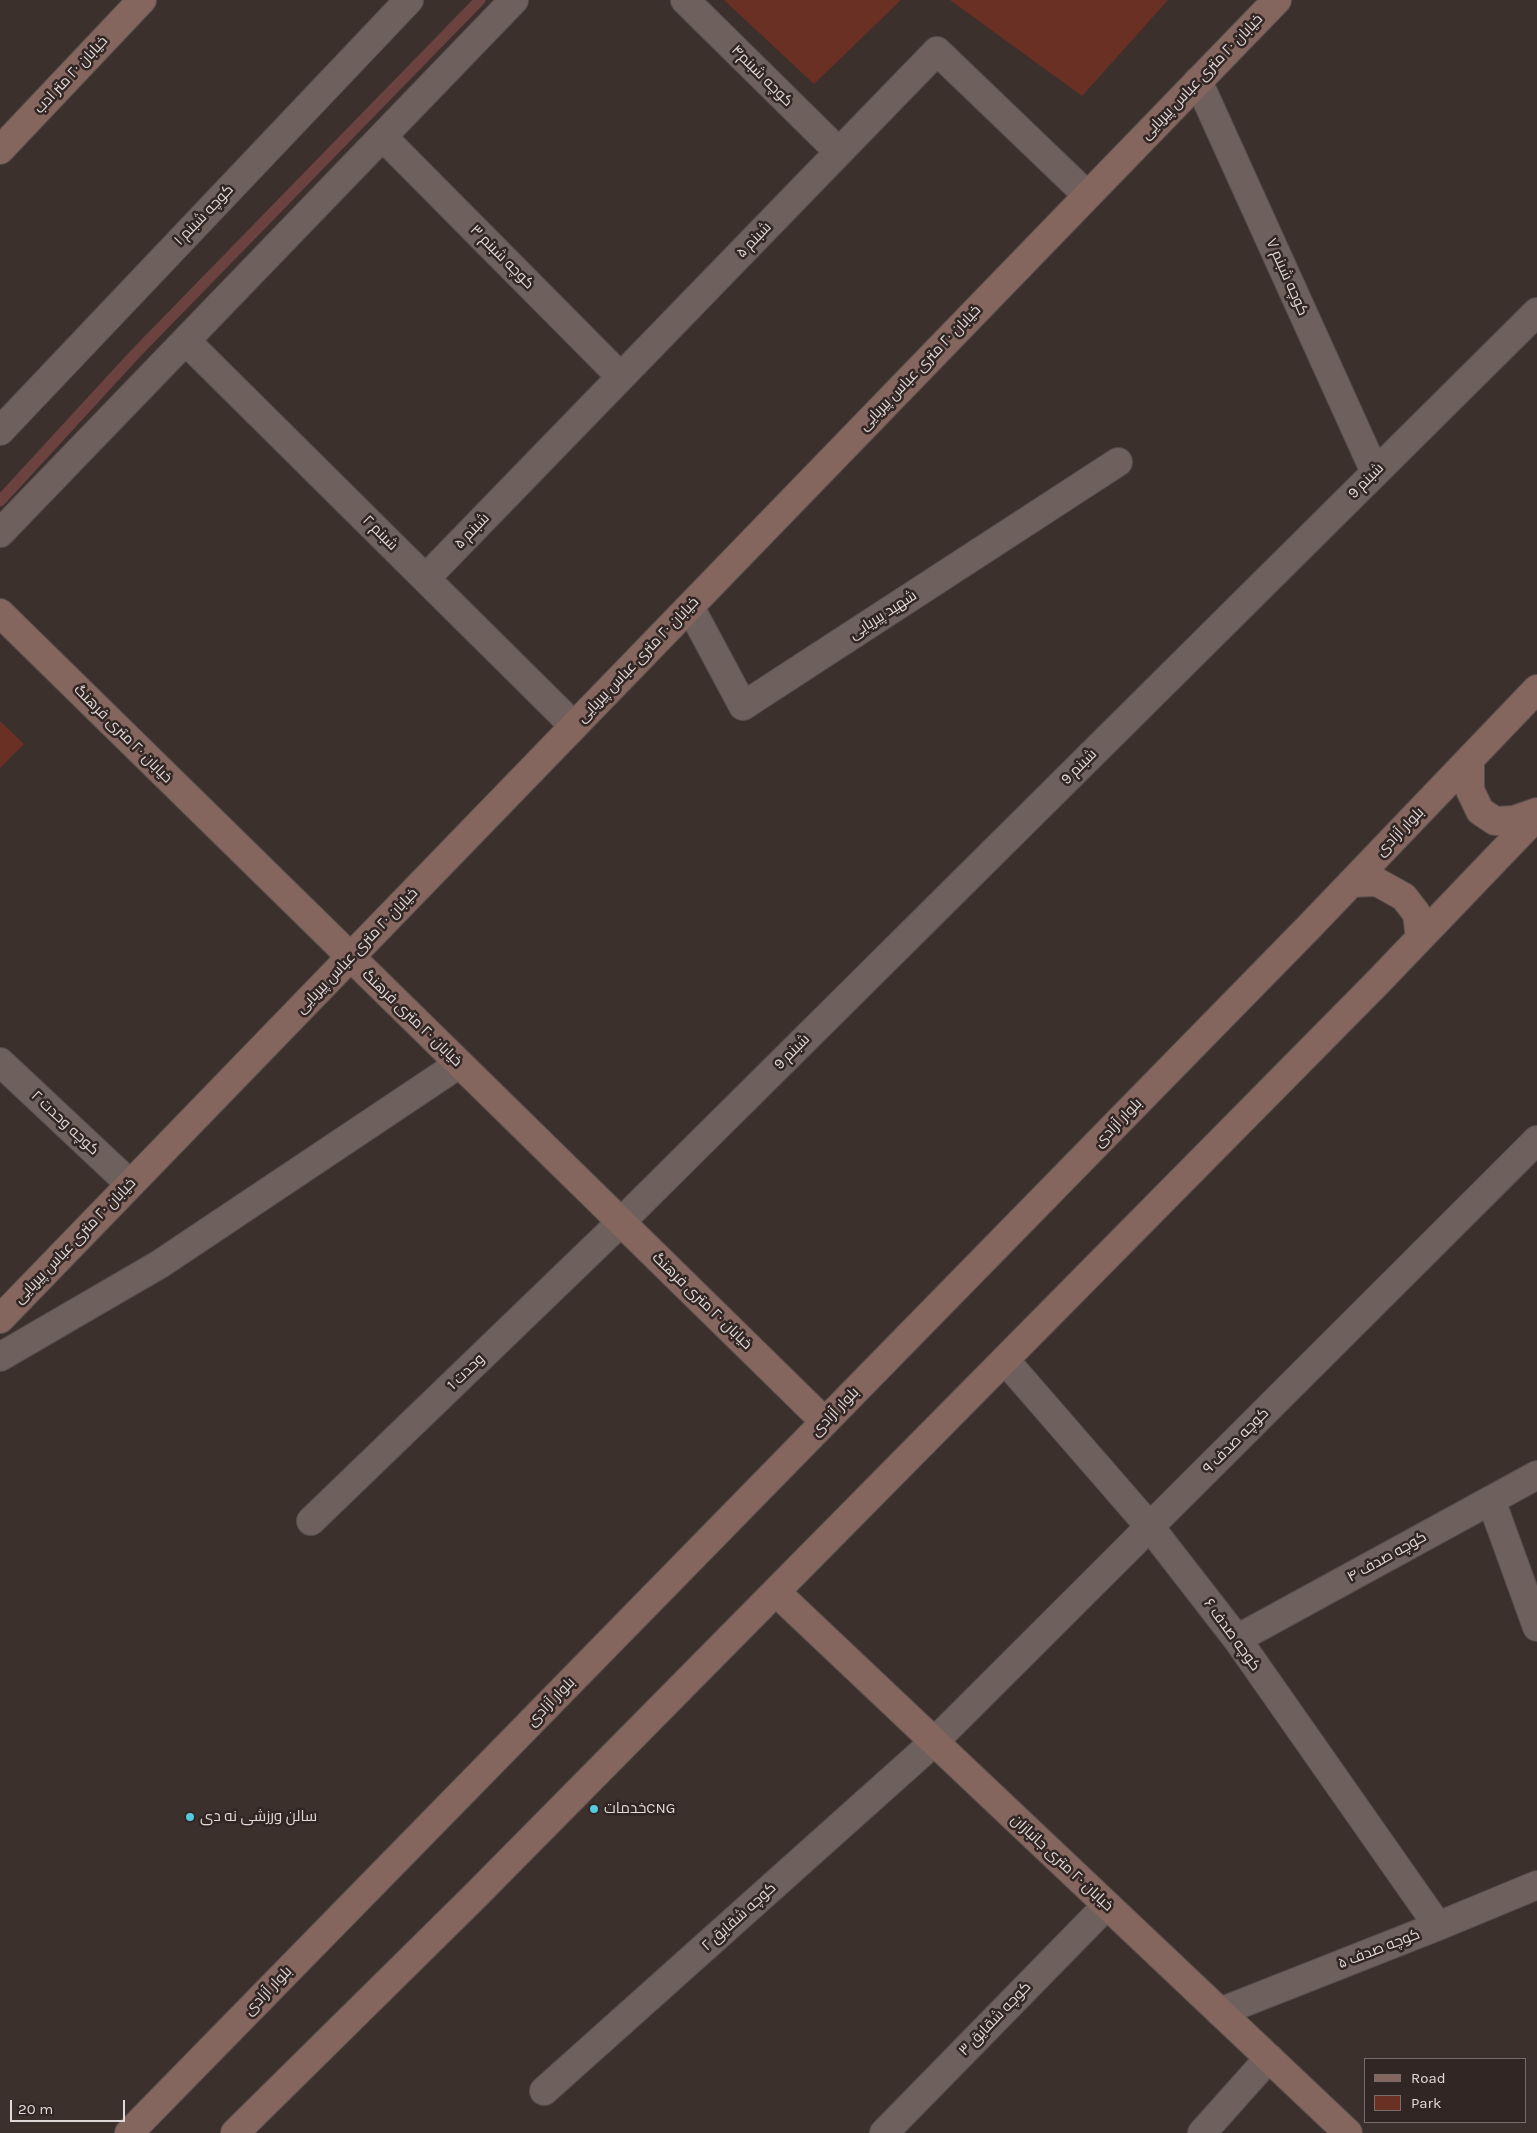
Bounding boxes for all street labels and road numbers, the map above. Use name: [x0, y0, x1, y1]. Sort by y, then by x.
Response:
street label: خیابان ۲۰ متری عباس پیریایی: [1137, 10, 1267, 144]
street label: خیابان ۲۰ متر ادب: [30, 32, 112, 118]
street label: کوچه شبنم۴: [727, 41, 797, 111]
street label: کوچه شبنم ۱: [170, 181, 238, 249]
street label: شبنم ۵: [733, 218, 775, 262]
street label: کوچه شبنم ۳: [466, 221, 538, 293]
street label: کوچه شبنم ۷: [1262, 236, 1312, 318]
street label: خیابان ۲۰ متری عباس پیریایی: [855, 301, 985, 435]
street label: شبنم 9: [1344, 459, 1388, 503]
street label: شبنم ۵: [451, 509, 493, 553]
street label: شبنم ۲: [359, 512, 401, 554]
street label: شهید پیریایی: [846, 587, 920, 643]
street label: خیابان ۲۰ متری عباس پیریایی: [573, 593, 703, 727]
street label: خیابان ۲۰ متری فرهنگ: [70, 681, 176, 787]
street label: شبنم 9: [1057, 745, 1101, 789]
street label: بلوار آزادی: [1372, 804, 1428, 860]
street label: خیابان ۲۰ متری عباس پیریایی: [292, 884, 422, 1018]
street label: خیابان ۲۰ متری فرهنگ: [358, 966, 466, 1070]
street label: شبنم 9: [770, 1030, 814, 1074]
street label: کوچه وحدت ۲: [27, 1087, 103, 1159]
street label: بلوار آزادی: [1090, 1095, 1146, 1151]
street label: خیابان ۲۰ متری عباس پیریایی: [10, 1174, 140, 1308]
street label: خیابان ۲۰ متری فرهنگ: [648, 1249, 756, 1353]
street label: وحدت 1: [444, 1350, 488, 1394]
street label: بلوار آزادی: [807, 1384, 863, 1440]
street label: کوچه صدف ۹: [1199, 1404, 1273, 1478]
street label: کوچه صدف ۴: [1344, 1528, 1430, 1586]
street label: کوچه صدف ۶: [1200, 1595, 1264, 1675]
street label: بلوار آزادی: [523, 1674, 579, 1730]
street label: خیابان ۲۰ متری جانبازان: [1007, 1811, 1117, 1915]
street label: کوچه شقایق ۲: [698, 1879, 780, 1955]
street label: کوچه صدف ۵: [1336, 1925, 1422, 1973]
street label: بلوار آزادی: [240, 1963, 296, 2019]
street label: کوچه شقایق ۳: [955, 1978, 1035, 2060]

